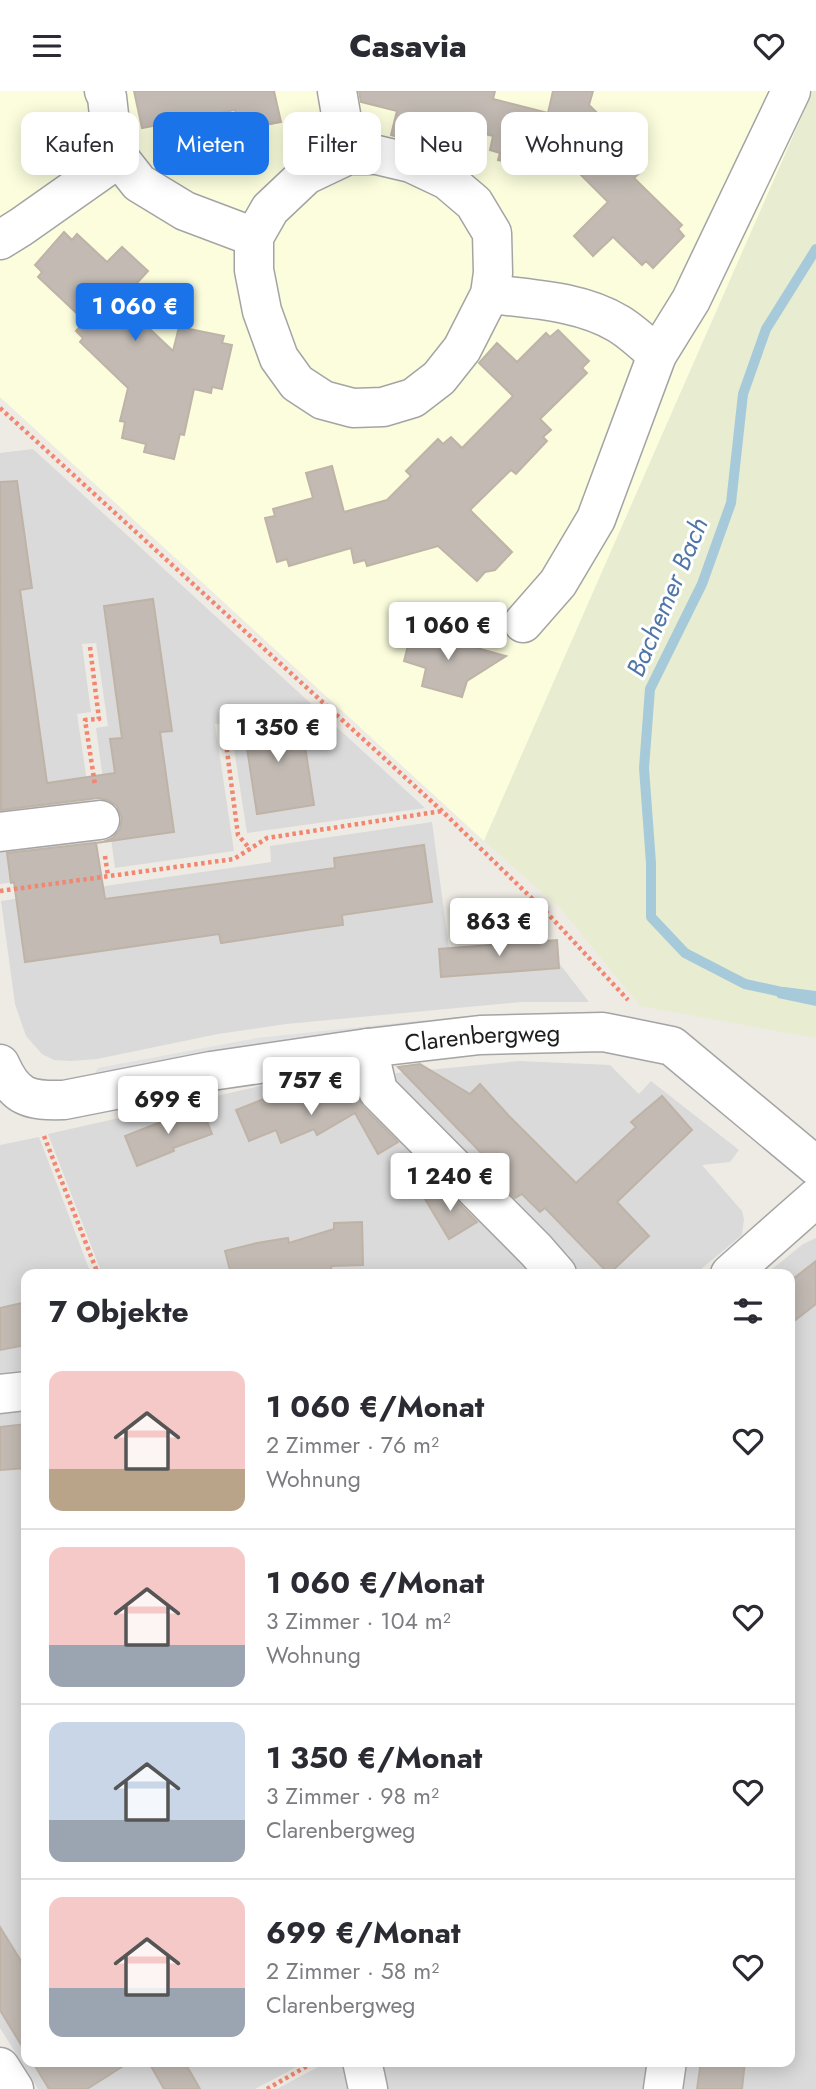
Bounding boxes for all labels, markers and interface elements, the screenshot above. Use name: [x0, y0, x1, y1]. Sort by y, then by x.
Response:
text: Casavia: [349, 23, 467, 69]
icon: menu: [28, 27, 66, 65]
icon: heart: [750, 27, 788, 65]
chip: Kaufen: [21, 112, 139, 175]
chip: Mieten: [153, 112, 269, 175]
chip: Filter: [283, 112, 381, 175]
chip: Neu: [395, 112, 487, 175]
chip: Wohnung: [501, 112, 648, 175]
pin: 1 060 €: [70, 283, 200, 343]
text: 1 060 €: [92, 289, 178, 323]
water label: Bachemer Bach: [616, 511, 718, 683]
pin: 1 060 €: [383, 603, 513, 662]
text: 1 060 €: [405, 608, 491, 642]
pin: 1 350 €: [213, 705, 343, 764]
text: 1 350 €: [236, 710, 320, 744]
pin: 863 €: [450, 899, 548, 958]
text: 863 €: [466, 904, 532, 938]
street label: Clarenbergweg: [403, 1015, 561, 1061]
pin: 757 €: [262, 1058, 360, 1117]
text: 757 €: [279, 1063, 343, 1097]
pin: 699 €: [119, 1077, 217, 1136]
text: 699 €: [134, 1082, 202, 1116]
pin: 1 240 €: [385, 1153, 515, 1213]
text: 1 240 €: [407, 1159, 493, 1193]
text: 7 Objekte: [49, 1290, 189, 1333]
icon: filters: [729, 1292, 767, 1330]
text: 1 060 €/Monat: [266, 1385, 484, 1428]
icon: home: [105, 1399, 189, 1483]
icon: heart: [729, 1422, 767, 1460]
text: 2 Zimmer · 76 m²: [266, 1428, 439, 1462]
text: Wohnung: [266, 1462, 361, 1496]
text: 1 060 €/Monat: [266, 1561, 484, 1604]
icon: home: [105, 1575, 189, 1659]
icon: heart: [729, 1598, 767, 1636]
text: 3 Zimmer · 104 m²: [266, 1604, 451, 1638]
text: Wohnung: [266, 1638, 361, 1672]
text: 1 350 €/Monat: [266, 1736, 482, 1779]
icon: home: [105, 1750, 189, 1834]
icon: heart: [729, 1773, 767, 1811]
text: 3 Zimmer · 98 m²: [266, 1779, 439, 1813]
text: Clarenbergweg: [266, 1813, 415, 1847]
text: 699 €/Monat: [266, 1911, 461, 1954]
icon: home: [105, 1925, 189, 2009]
icon: heart: [729, 1948, 767, 1986]
text: 2 Zimmer · 58 m²: [266, 1954, 439, 1988]
text: Clarenbergweg: [266, 1988, 415, 2022]

